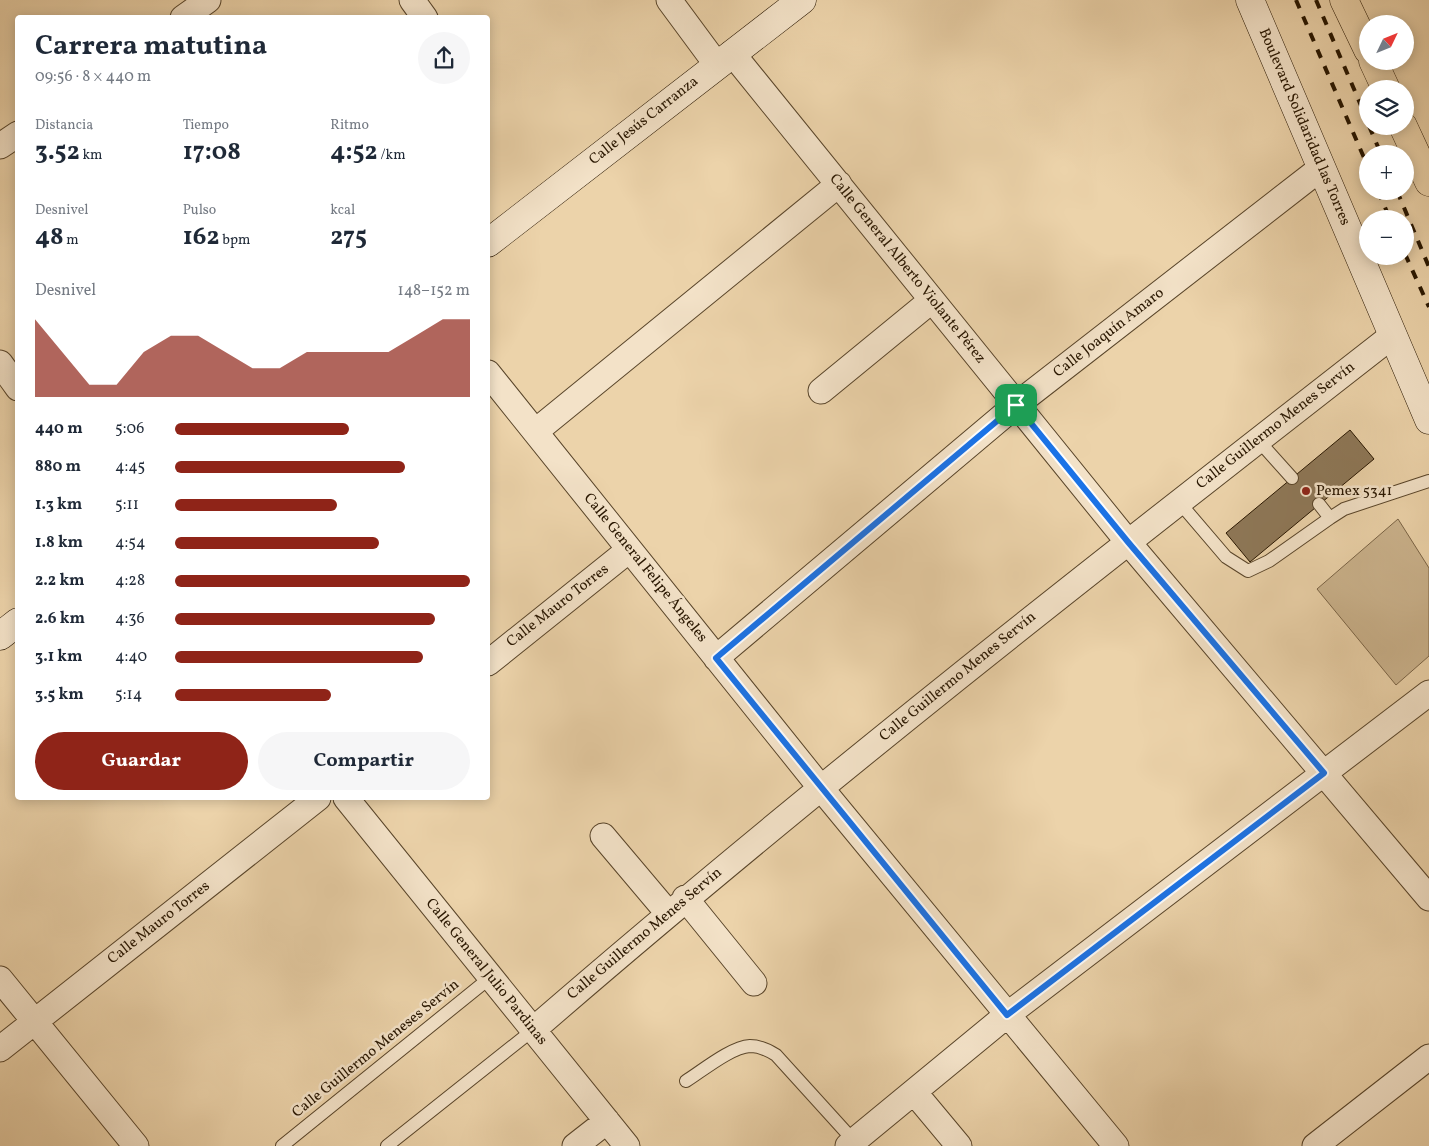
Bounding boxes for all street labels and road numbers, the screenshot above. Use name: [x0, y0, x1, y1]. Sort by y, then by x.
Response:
street label: Boulevard Solidaridad las Torres: [1253, 25, 1355, 229]
street label: Calle Jesús Carranza: [585, 71, 703, 171]
street label: Calle General Alberto Violante Pérez: [824, 170, 990, 368]
street label: Calle Joaquín Amaro: [1049, 283, 1169, 383]
street label: Calle Guillermo Menes Servín: [1192, 357, 1360, 495]
street label: Calle General Felipe Ángeles: [578, 489, 712, 647]
street label: Calle Mauro Torres: [502, 559, 614, 653]
street label: Calle Guillermo Menes Servín: [875, 607, 1041, 747]
street label: Calle Guillermo Menes Servín: [563, 863, 727, 1005]
street label: Calle Mauro Torres: [103, 876, 215, 970]
street label: Calle General Julio Pardinas: [420, 894, 552, 1050]
street label: Calle Guillermo Meneses Servín: [288, 975, 464, 1123]

